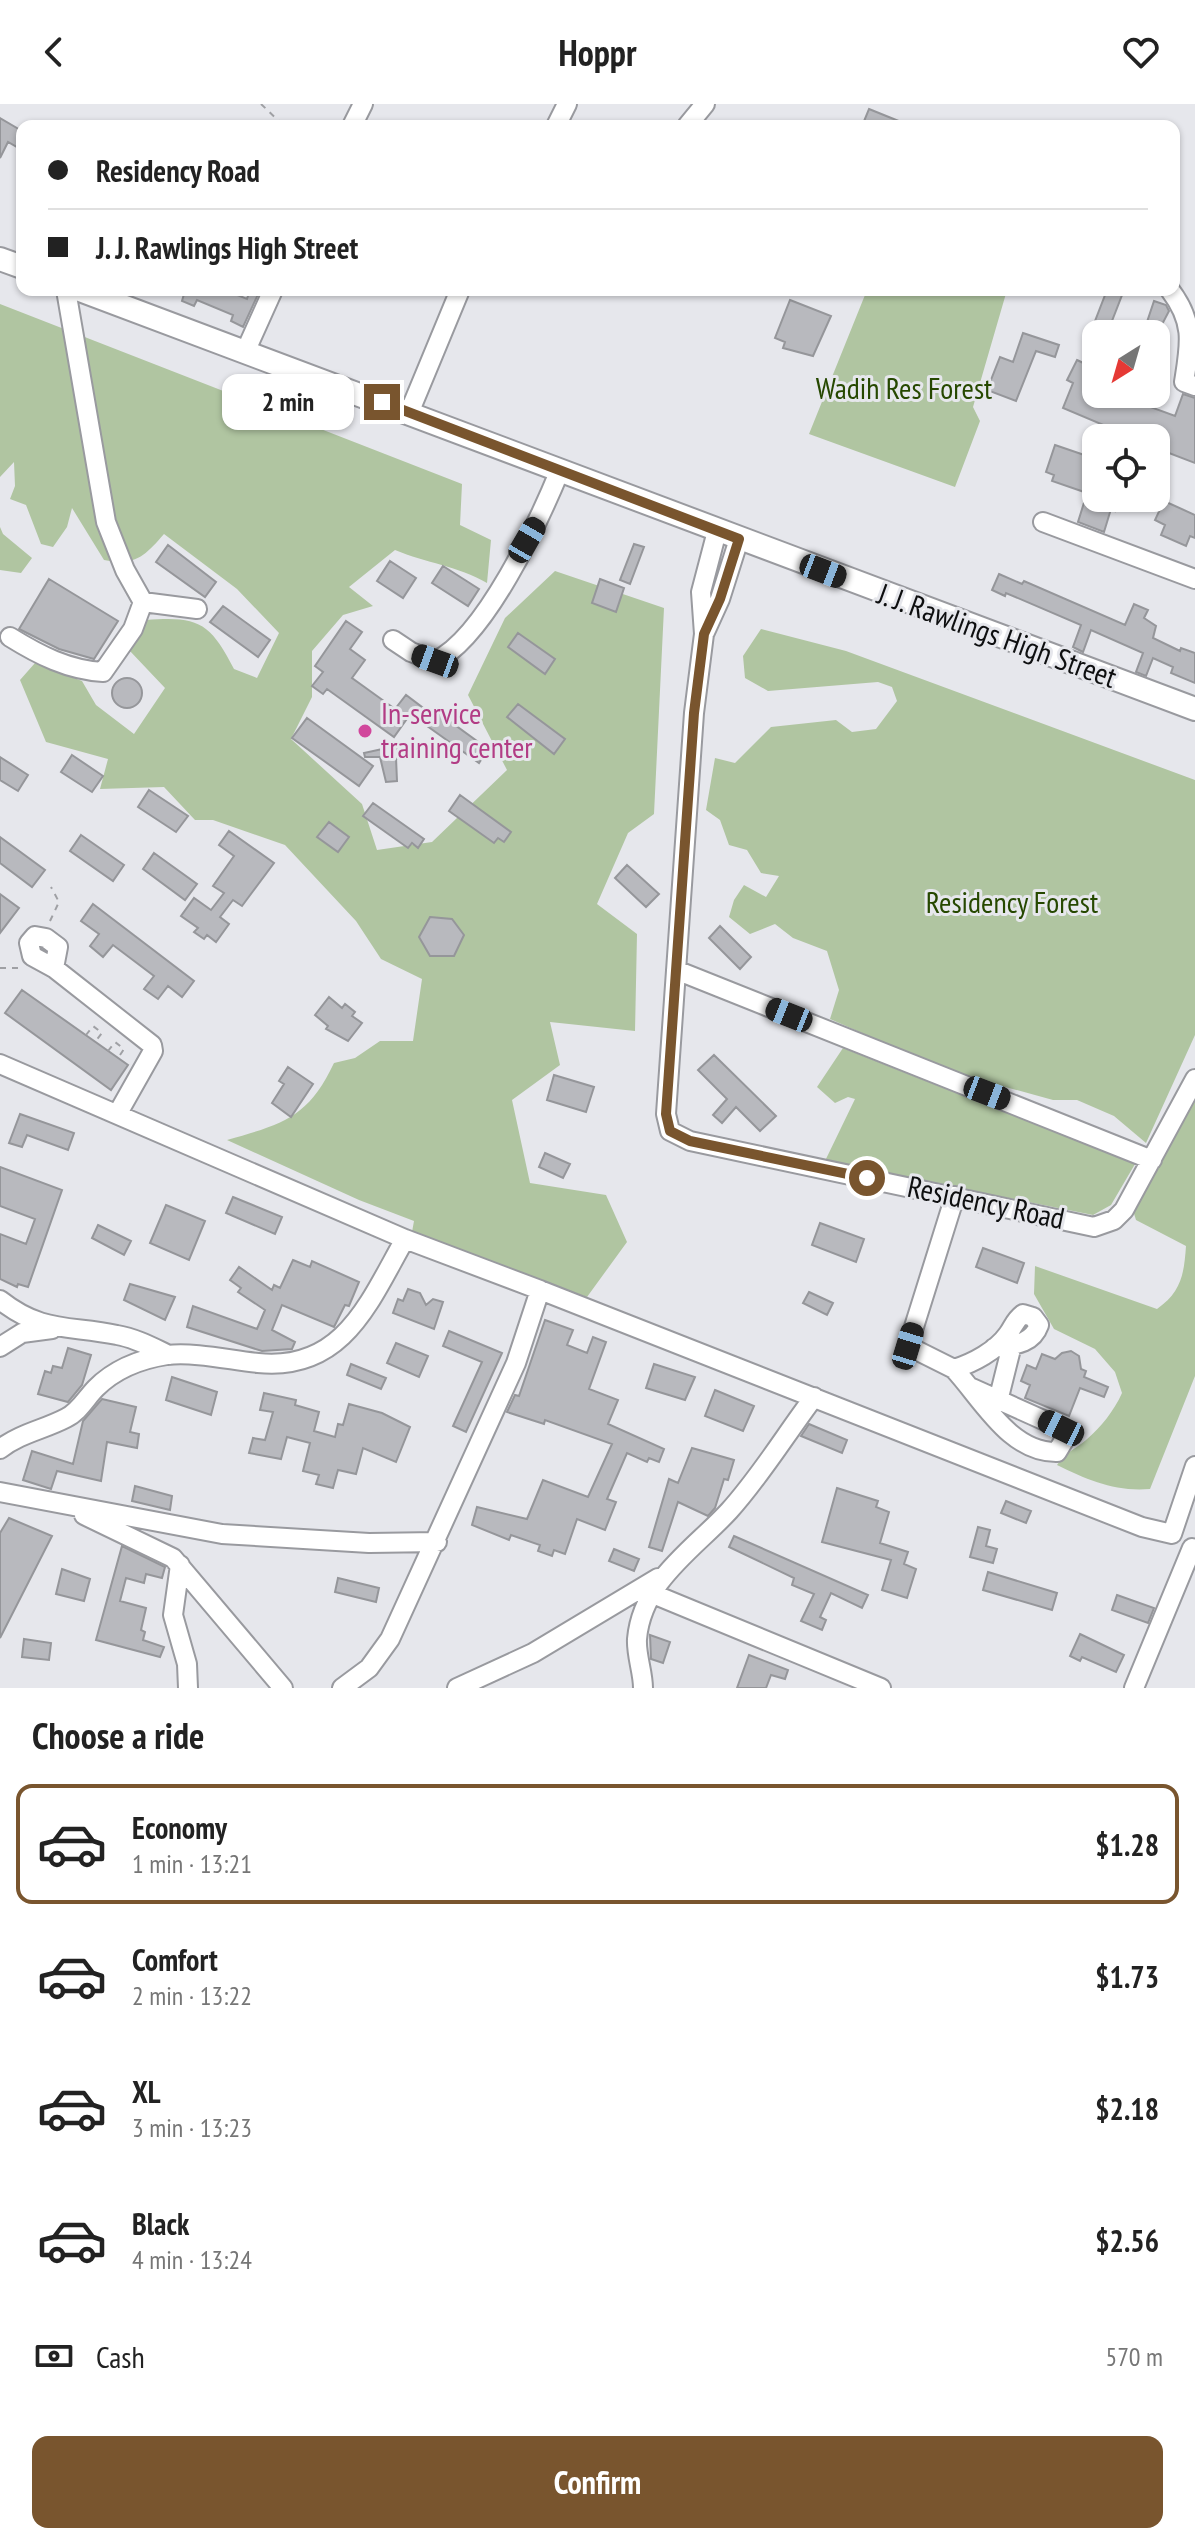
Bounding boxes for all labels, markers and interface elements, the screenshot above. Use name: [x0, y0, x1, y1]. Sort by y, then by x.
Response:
text: Hoppr: [559, 29, 636, 76]
icon: back: [32, 30, 76, 74]
icon: heart: [1119, 30, 1163, 74]
text: Residency Road: [96, 151, 260, 190]
text: J. J. Rawlings High Street: [96, 228, 358, 267]
north arrow: [1082, 320, 1170, 408]
map controls: [1082, 320, 1170, 512]
park label: Wadih Res Forest: [816, 368, 993, 407]
callout: 2 min: [222, 374, 354, 430]
route end: [364, 384, 400, 420]
text: 2 min: [262, 385, 314, 418]
button: locate: [1082, 424, 1170, 512]
car: [505, 513, 549, 567]
car: [796, 551, 850, 591]
street label: J. J. Rawlings High Street: [872, 573, 1123, 696]
car: [408, 642, 462, 680]
place label: In-service training center: [381, 693, 533, 766]
marker: In-service training center: [356, 722, 374, 740]
park label: Residency Forest: [926, 882, 1099, 921]
car: [762, 995, 816, 1035]
car: [960, 1073, 1014, 1113]
route start: [849, 1160, 885, 1196]
street label: Residency Road: [904, 1166, 1068, 1237]
car: [890, 1320, 926, 1372]
car: [1034, 1407, 1088, 1449]
text: Choose a ride: [32, 1712, 204, 1759]
icon: car: [36, 1808, 108, 1880]
text: Economy: [132, 1808, 227, 1847]
text: $1.28: [1095, 1825, 1159, 1864]
text: 1 min · 13:21: [132, 1847, 252, 1880]
icon: car: [36, 1940, 108, 2012]
text: Comfort: [132, 1940, 218, 1979]
text: $1.73: [1095, 1957, 1159, 1996]
text: 2 min · 13:22: [132, 1979, 252, 2012]
icon: car: [36, 2072, 108, 2144]
text: XL: [132, 2072, 161, 2111]
text: $2.18: [1095, 2089, 1159, 2128]
text: 3 min · 13:23: [132, 2111, 252, 2144]
icon: car: [36, 2204, 108, 2276]
text: Black: [132, 2204, 189, 2243]
text: $2.56: [1095, 2221, 1159, 2260]
text: 4 min · 13:24: [132, 2243, 252, 2276]
icon: cash: [32, 2334, 76, 2378]
text: Cash: [96, 2337, 145, 2376]
text: 570 m: [1105, 2340, 1163, 2373]
button: Confirm: [32, 2436, 1163, 2528]

